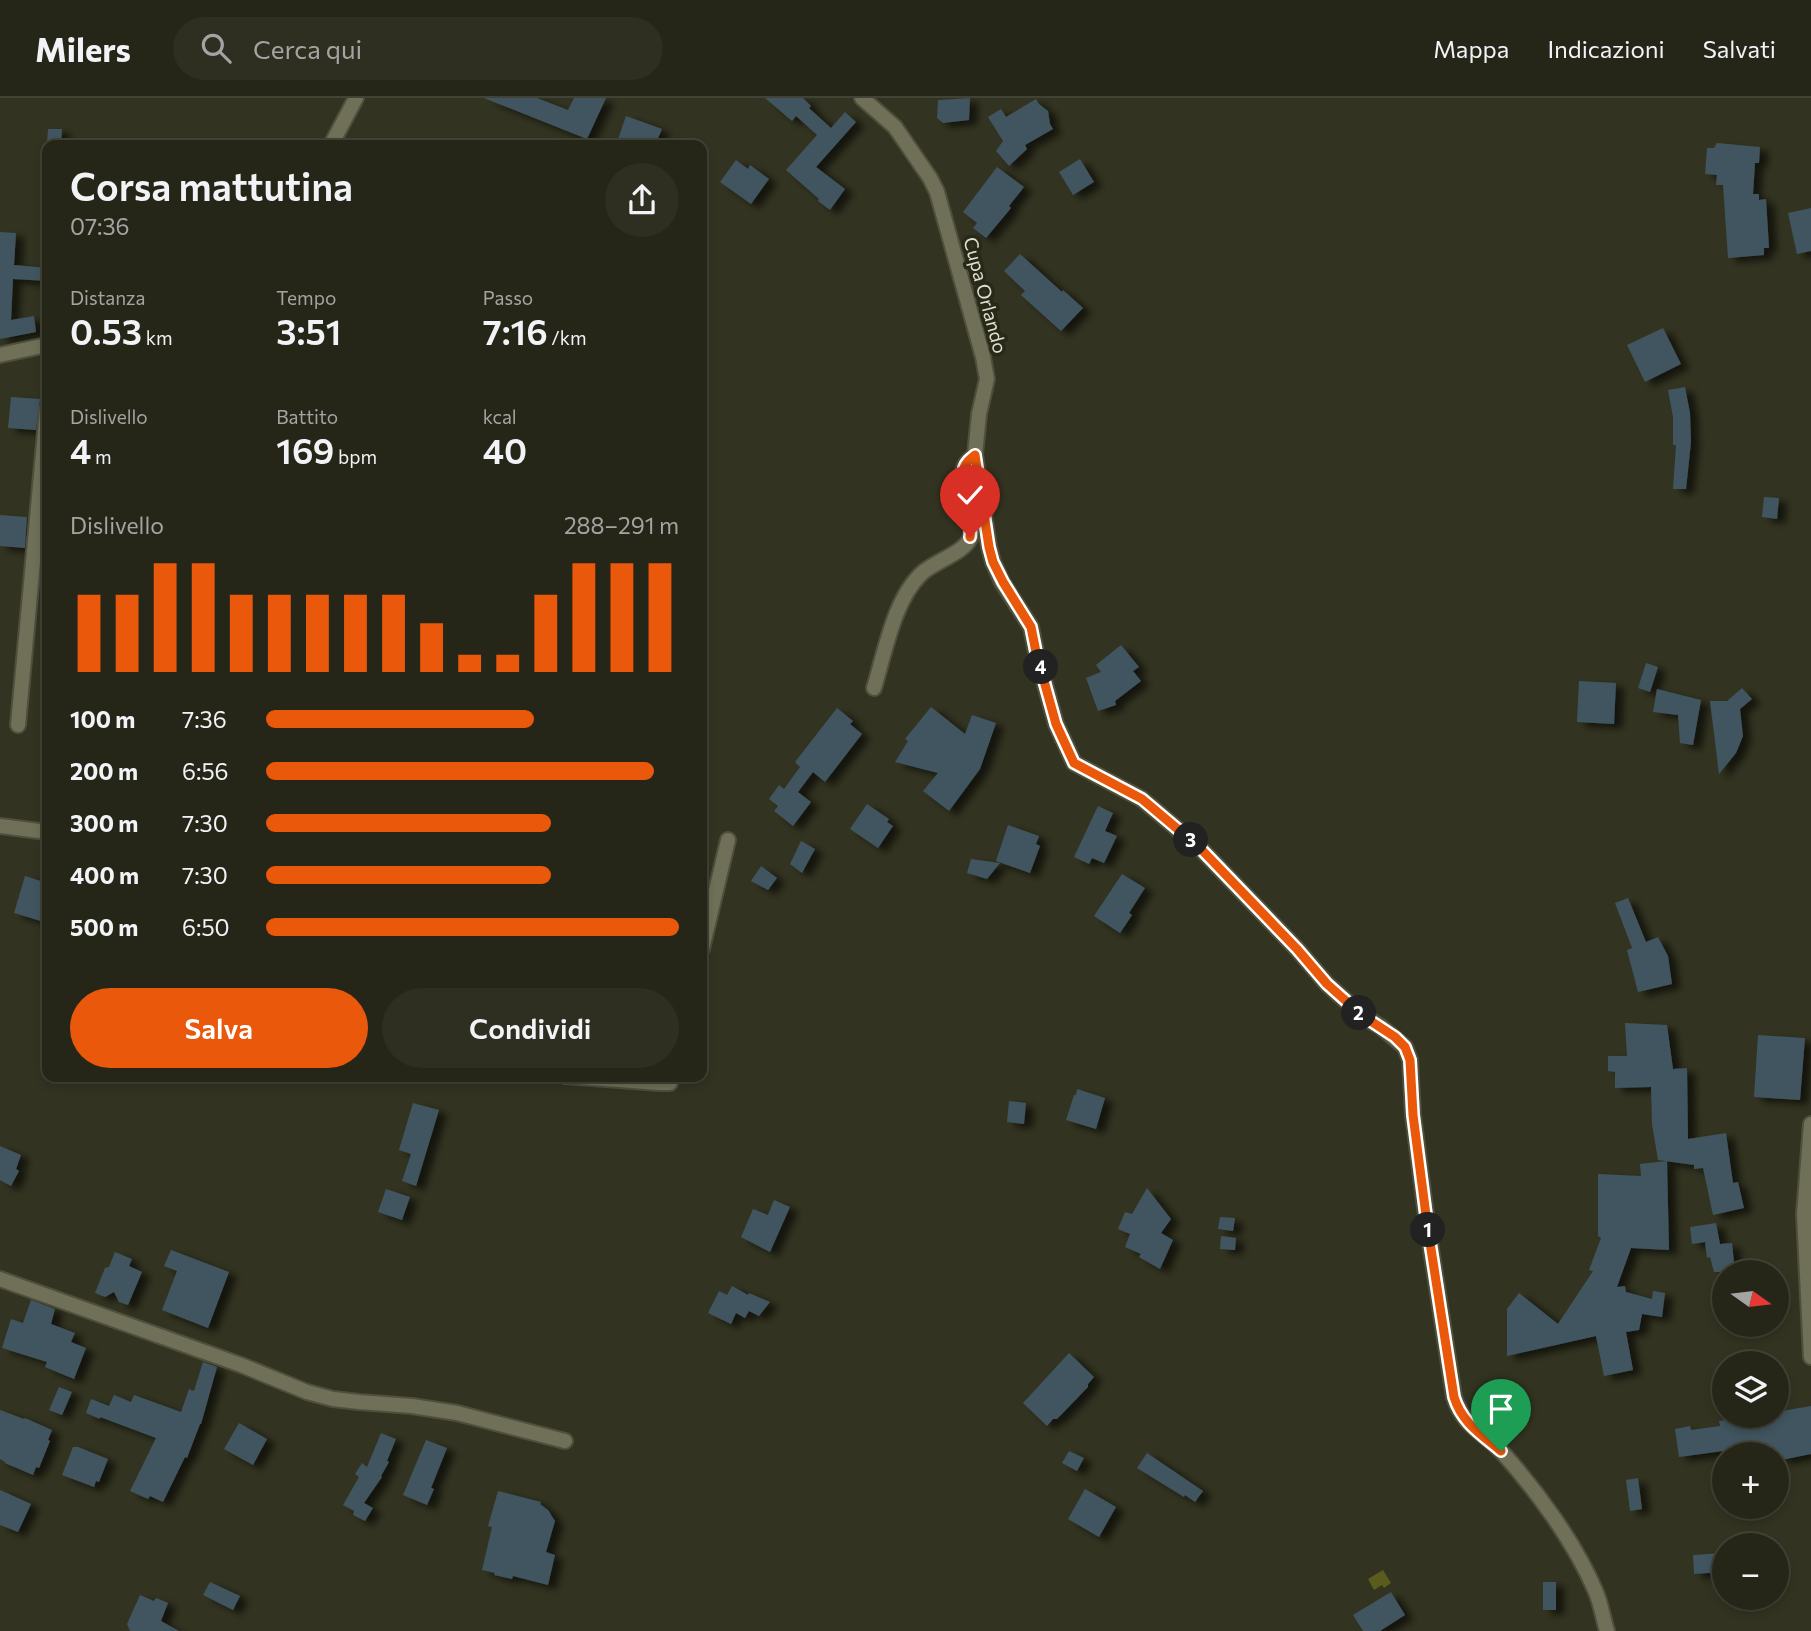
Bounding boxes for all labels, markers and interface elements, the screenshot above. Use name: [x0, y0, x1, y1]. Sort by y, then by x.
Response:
search box: [173, 17, 663, 80]
text: Milers: [35, 28, 131, 69]
icon: search: [197, 29, 235, 67]
text: Cerca qui: [253, 33, 362, 64]
text: Mappa: [1433, 34, 1509, 63]
text: Indicazioni: [1547, 34, 1665, 63]
text: Salvati: [1703, 34, 1776, 63]
text: Corsa mattutina: [70, 162, 353, 209]
button: share: [605, 163, 679, 237]
text: 07:36: [70, 212, 130, 240]
street label: Cupa Orlando: [959, 234, 1013, 356]
text: Distanza: [70, 286, 145, 309]
text: Tempo: [276, 286, 336, 309]
text: Passo: [483, 286, 533, 309]
text: 0.53: [70, 309, 142, 352]
text: 3:51: [276, 309, 341, 352]
text: 7:16: [483, 309, 548, 352]
text: km: [142, 326, 173, 349]
text: /km: [548, 326, 587, 349]
text: Dislivello: [70, 405, 148, 428]
text: Battito: [276, 405, 338, 428]
text: kcal: [483, 405, 517, 428]
text: 4: [70, 428, 91, 471]
text: 169: [276, 428, 334, 471]
text: 40: [483, 428, 527, 471]
text: m: [91, 445, 112, 468]
text: bpm: [334, 445, 377, 468]
pin: [940, 465, 1000, 537]
icon: check: [951, 476, 989, 514]
text: Dislivello: [70, 511, 164, 539]
text: 288–291 m: [564, 511, 679, 539]
pin: 4: [1024, 650, 1058, 684]
text: 4: [1035, 655, 1046, 678]
text: 100 m: [70, 705, 135, 733]
text: 7:36: [182, 705, 227, 733]
text: 200 m: [70, 757, 138, 785]
text: 6:56: [182, 757, 229, 785]
text: 300 m: [70, 809, 138, 837]
text: 7:30: [182, 809, 228, 837]
pin: 3: [1174, 822, 1208, 858]
text: 3: [1185, 828, 1196, 851]
text: 400 m: [70, 861, 139, 889]
text: 7:30: [182, 861, 228, 889]
text: 500 m: [70, 913, 138, 941]
text: 6:50: [182, 913, 230, 941]
button: Salva: [70, 988, 368, 1068]
button: Condividi: [382, 988, 679, 1068]
pin: 2: [1342, 996, 1376, 1030]
text: 2: [1353, 1001, 1364, 1024]
pin: 1: [1410, 1212, 1446, 1248]
text: 1: [1423, 1218, 1432, 1241]
north arrow: [1712, 1260, 1788, 1337]
map controls: [1712, 1260, 1789, 1610]
button: layers: [1712, 1351, 1789, 1428]
pin: [1471, 1379, 1531, 1451]
icon: arrive: [1482, 1390, 1520, 1428]
button: +: [1712, 1442, 1789, 1519]
button: −: [1712, 1533, 1789, 1610]

